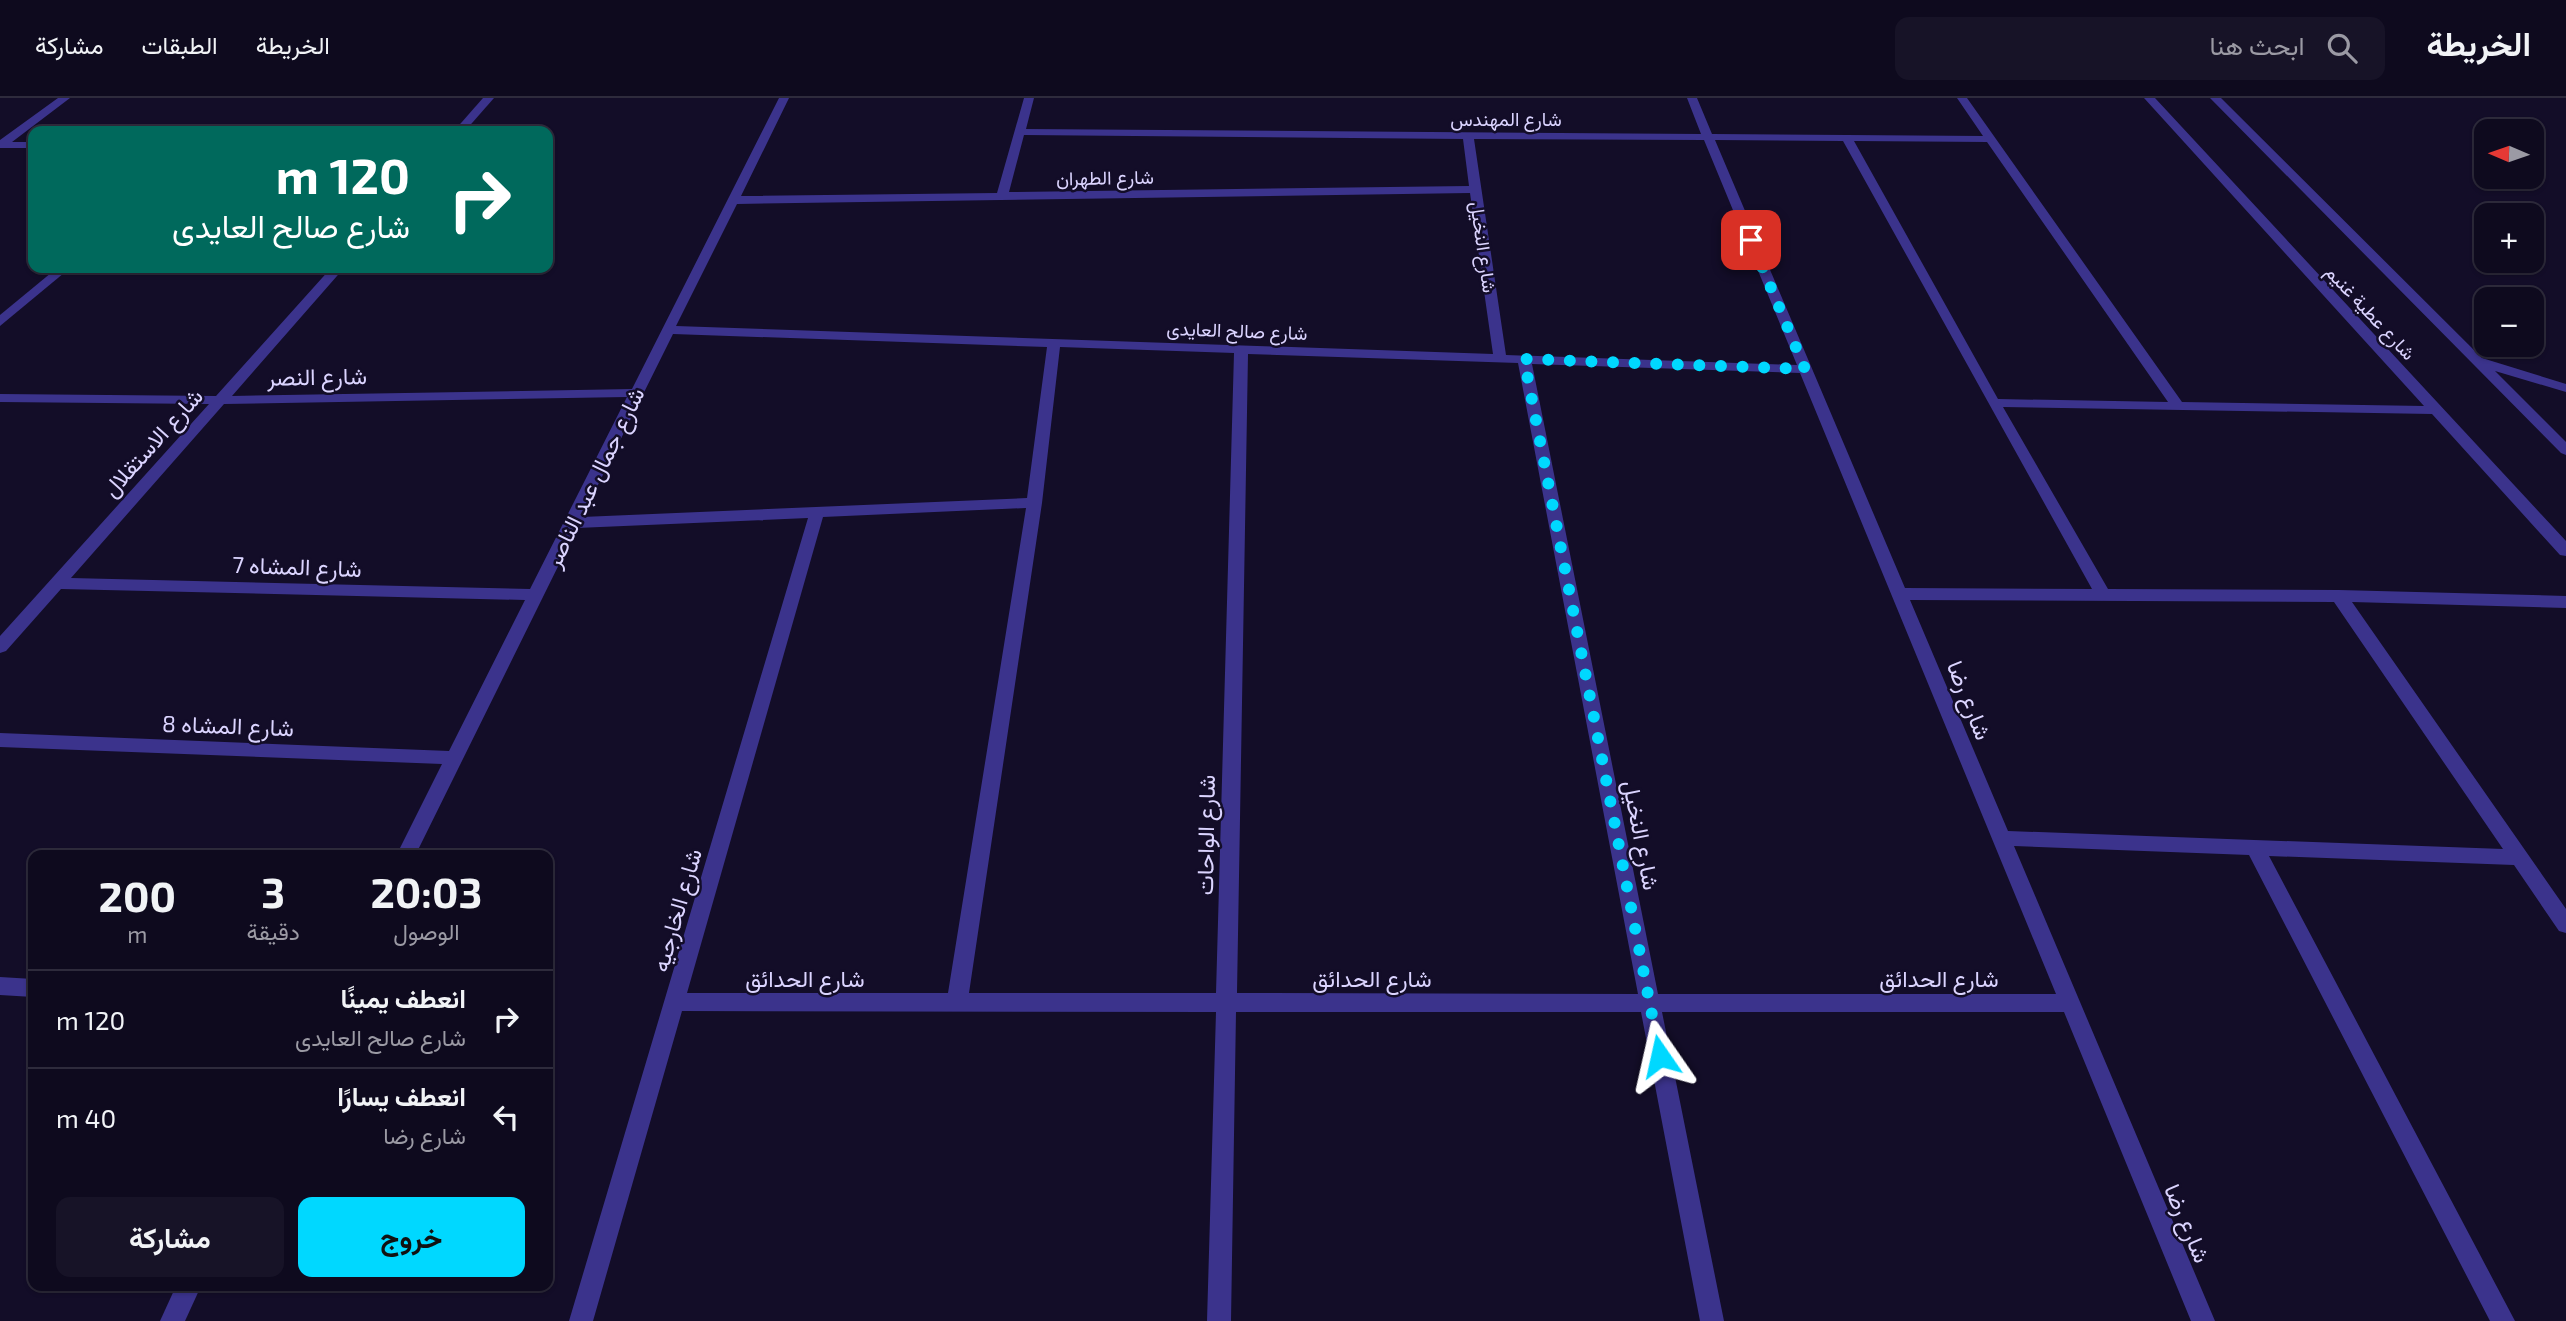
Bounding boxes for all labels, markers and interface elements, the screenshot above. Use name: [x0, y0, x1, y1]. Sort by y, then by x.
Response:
search box: [1895, 17, 2385, 80]
text: الخريطة: [2427, 23, 2531, 63]
text: ابحث هنا: [2210, 29, 2305, 60]
icon: search: [2323, 29, 2361, 67]
text: مشاركة: [35, 30, 103, 59]
text: الطبقات: [141, 30, 218, 59]
text: الخريطة: [256, 30, 330, 59]
street label: شارع المهندس: [1450, 107, 1562, 132]
north arrow: [2474, 119, 2544, 189]
map controls: [2474, 119, 2544, 357]
text: 120 m: [276, 145, 410, 204]
icon: right: [434, 154, 525, 245]
street label: شارع الطهران: [1056, 165, 1154, 191]
street label: شارع النخيل: [1464, 200, 1502, 294]
button: +: [2474, 203, 2544, 273]
text: شارع صالح العايدى: [172, 206, 410, 244]
pin: [1721, 210, 1781, 270]
icon: arrive: [1732, 221, 1770, 259]
street label: شارع عطية غنيم: [2320, 260, 2421, 366]
button: −: [2474, 287, 2544, 357]
street label: شارع صالح العايدى: [1166, 316, 1308, 347]
street label: شارع النصر: [266, 361, 367, 394]
street label: شارع الاستقلال: [96, 382, 210, 504]
street label: شارع جمال عبد الناصر: [538, 382, 652, 574]
street label: شارع المشاه 7: [232, 550, 362, 585]
street label: شارع رضا: [1939, 656, 1998, 745]
street label: شارع المشاه 8: [162, 709, 294, 744]
street label: شارع الواحات: [1190, 775, 1223, 896]
street label: شارع النخيل: [1615, 778, 1666, 893]
street label: شارع الخارجيه: [645, 845, 710, 976]
text: 3: [261, 866, 285, 916]
text: 20:03: [370, 866, 482, 916]
text: 200: [99, 870, 176, 920]
text: دقيقة: [247, 917, 300, 945]
text: الوصول: [393, 917, 460, 945]
text: m: [127, 920, 147, 948]
street label: شارع الحدائق: [745, 964, 865, 995]
street label: شارع الحدائق: [1312, 964, 1432, 995]
street label: شارع الحدائق: [1879, 964, 1999, 995]
text: انعطف يمينًا: [341, 982, 466, 1013]
icon: right: [487, 1000, 525, 1038]
text: 120 m: [56, 1004, 125, 1035]
position arrow: [1623, 1019, 1697, 1093]
text: شارع صالح العايدى: [295, 1023, 466, 1051]
text: انعطف يسارًا: [337, 1080, 466, 1111]
icon: left: [487, 1098, 525, 1136]
text: 40 m: [56, 1102, 116, 1133]
text: شارع رضا: [383, 1121, 466, 1149]
street label: شارع رضا: [2156, 1179, 2217, 1268]
button: مشاركة: [56, 1197, 284, 1277]
button: خروج: [298, 1197, 525, 1277]

